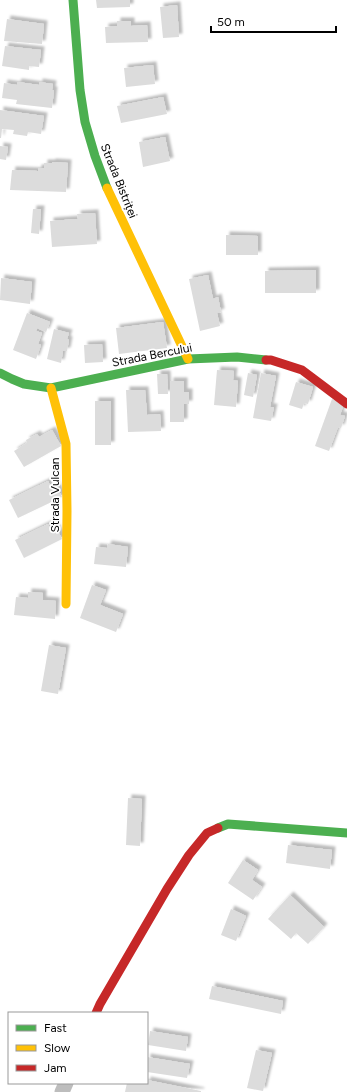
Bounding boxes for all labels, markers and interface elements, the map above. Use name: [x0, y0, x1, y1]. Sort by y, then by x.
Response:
scale bar: [211, 8, 336, 34]
text: 50 m: [217, 15, 245, 29]
street label: Strada Bistriței: [98, 142, 140, 220]
street label: Strada Bercului: [111, 340, 193, 370]
street label: Strada Vulcan: [48, 457, 62, 533]
legend: [8, 1012, 148, 1084]
text: Fast: [44, 1021, 67, 1035]
text: Slow: [44, 1041, 71, 1055]
text: Jam: [44, 1061, 67, 1075]

